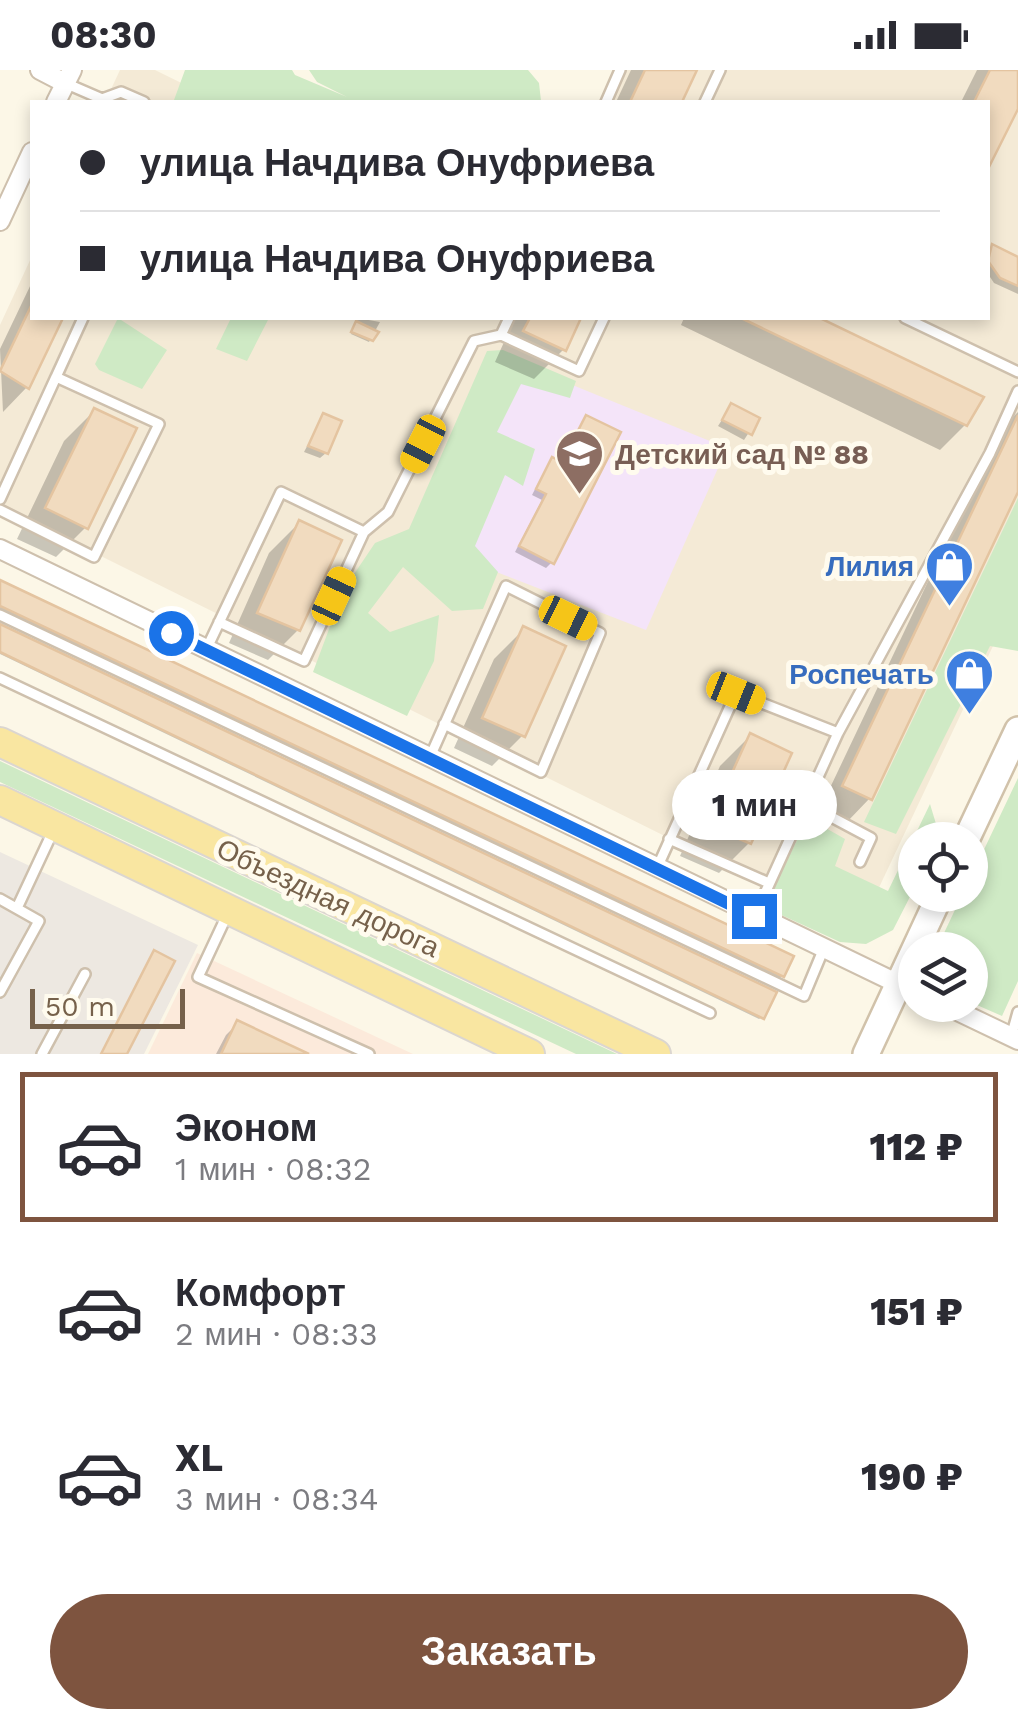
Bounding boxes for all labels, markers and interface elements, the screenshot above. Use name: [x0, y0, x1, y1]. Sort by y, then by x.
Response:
text: 08:30: [50, 13, 157, 57]
text: улица Начдива Онуфриева: [140, 141, 654, 185]
text: улица Начдива Онуфриева: [140, 237, 654, 281]
car: [396, 410, 450, 478]
school or university icon: Детский сад № 88: [554, 428, 606, 496]
place label: Детский сад № 88: [615, 438, 869, 471]
shop icon: Лилия: [923, 540, 975, 608]
place label: Лилия: [826, 550, 914, 583]
car: [308, 562, 360, 630]
car: [534, 591, 602, 645]
route start: [149, 611, 194, 656]
shop icon: Роспечать: [943, 648, 995, 716]
place label: Роспечать: [789, 658, 934, 691]
car: [703, 668, 769, 718]
callout: 1 мин: [672, 771, 836, 841]
text: 1 мин: [712, 786, 797, 824]
map controls: [898, 822, 988, 1022]
button: locate: [898, 822, 988, 912]
street label: Объездная дорога: [211, 832, 445, 964]
route end: [732, 894, 777, 939]
button: layers: [898, 932, 988, 1022]
scale bar: [30, 984, 185, 1028]
text: 50 m: [45, 990, 115, 1023]
icon: car: [55, 1102, 145, 1192]
text: Эконом: [175, 1106, 318, 1150]
text: 112 ₽: [869, 1125, 963, 1169]
text: 1 мин · 08:32: [175, 1150, 371, 1188]
icon: car: [55, 1267, 145, 1357]
text: Комфорт: [175, 1271, 346, 1315]
text: 151 ₽: [870, 1290, 963, 1334]
text: 2 мин · 08:33: [175, 1315, 378, 1353]
icon: car: [55, 1432, 145, 1522]
text: XL: [175, 1436, 223, 1480]
text: 190 ₽: [861, 1455, 963, 1499]
text: 3 мин · 08:34: [175, 1480, 378, 1518]
button: Заказать: [50, 1594, 968, 1709]

